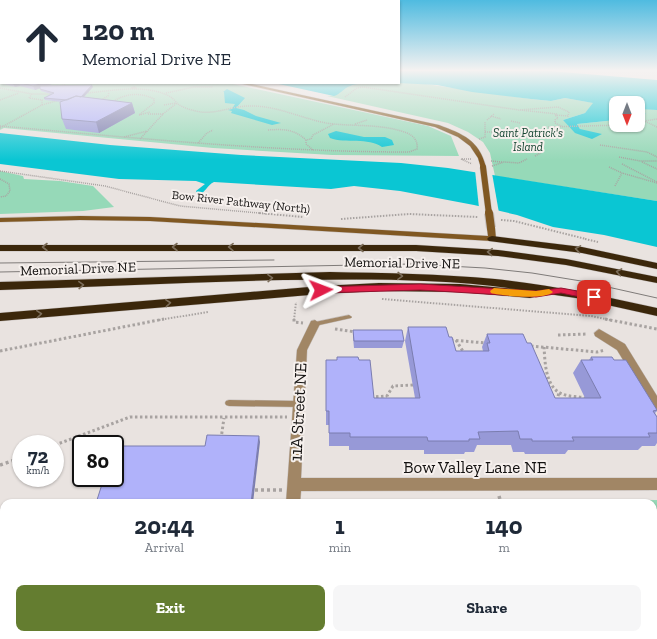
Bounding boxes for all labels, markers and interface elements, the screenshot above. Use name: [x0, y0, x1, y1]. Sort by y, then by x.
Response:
text: 120 m: [82, 14, 154, 47]
icon: ahead: [16, 16, 68, 68]
text: Memorial Drive NE: [82, 48, 231, 70]
north arrow: [609, 96, 645, 132]
map controls: [609, 96, 645, 132]
park label: Saint Patrick's Island: [493, 126, 563, 154]
street label: Bow River Pathway (North): [171, 188, 311, 216]
one-way arrow: [42, 243, 48, 251]
one-way arrow: [172, 243, 178, 251]
one-way arrow: [228, 243, 234, 251]
one-way arrow: [358, 244, 364, 252]
one-way arrow: [575, 245, 581, 254]
one-way arrow: [487, 248, 493, 257]
street label: Memorial Drive NE: [344, 253, 460, 273]
street label: Memorial Drive NE: [20, 258, 136, 280]
one-way arrow: [616, 268, 622, 277]
position arrow: [300, 269, 342, 311]
one-way arrow: [397, 272, 403, 280]
one-way arrow: [267, 274, 273, 282]
pin: [577, 280, 611, 314]
one-way arrow: [78, 281, 84, 289]
icon: arrive: [583, 286, 605, 308]
one-way arrow: [165, 299, 171, 308]
one-way arrow: [36, 310, 42, 319]
street label: 11A Street NE: [285, 362, 311, 462]
speed limit sign: 80: [72, 435, 124, 487]
text: 72: [28, 444, 48, 468]
street label: Bow Valley Lane NE: [403, 457, 547, 477]
text: km/h: [27, 465, 49, 477]
text: 20:44: [134, 511, 194, 540]
text: 1: [335, 511, 345, 540]
text: 140: [485, 511, 523, 540]
text: Arrival: [145, 540, 184, 555]
text: min: [329, 540, 351, 555]
text: m: [498, 540, 510, 555]
button: Exit: [16, 585, 325, 631]
button: Share: [333, 585, 641, 631]

